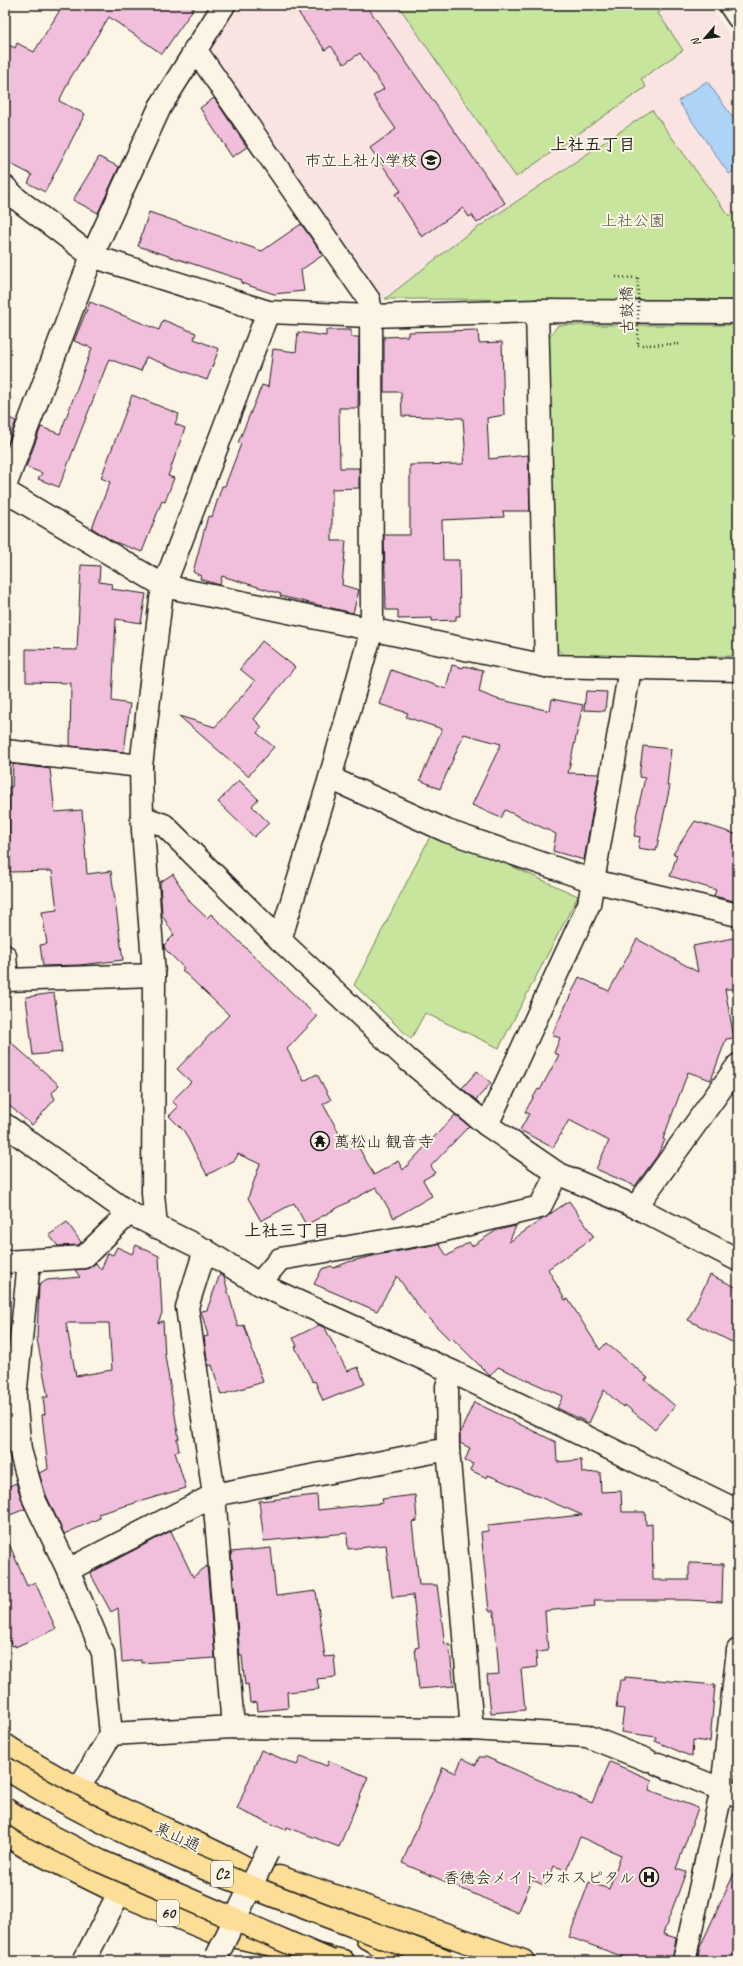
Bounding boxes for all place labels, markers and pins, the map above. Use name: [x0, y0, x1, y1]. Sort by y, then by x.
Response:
school or university icon: 市立上社小学校: [420, 149, 442, 171]
place label: 市立上社小学校: [305, 151, 417, 171]
temple icon: 萬松山 観音寺: [309, 1130, 331, 1152]
place label: 萬松山 観音寺: [334, 1132, 434, 1152]
hospital icon: 香徳会メイトウホスピタル: [638, 1866, 660, 1888]
place label: 香徳会メイトウホスピタル: [443, 1868, 635, 1888]

